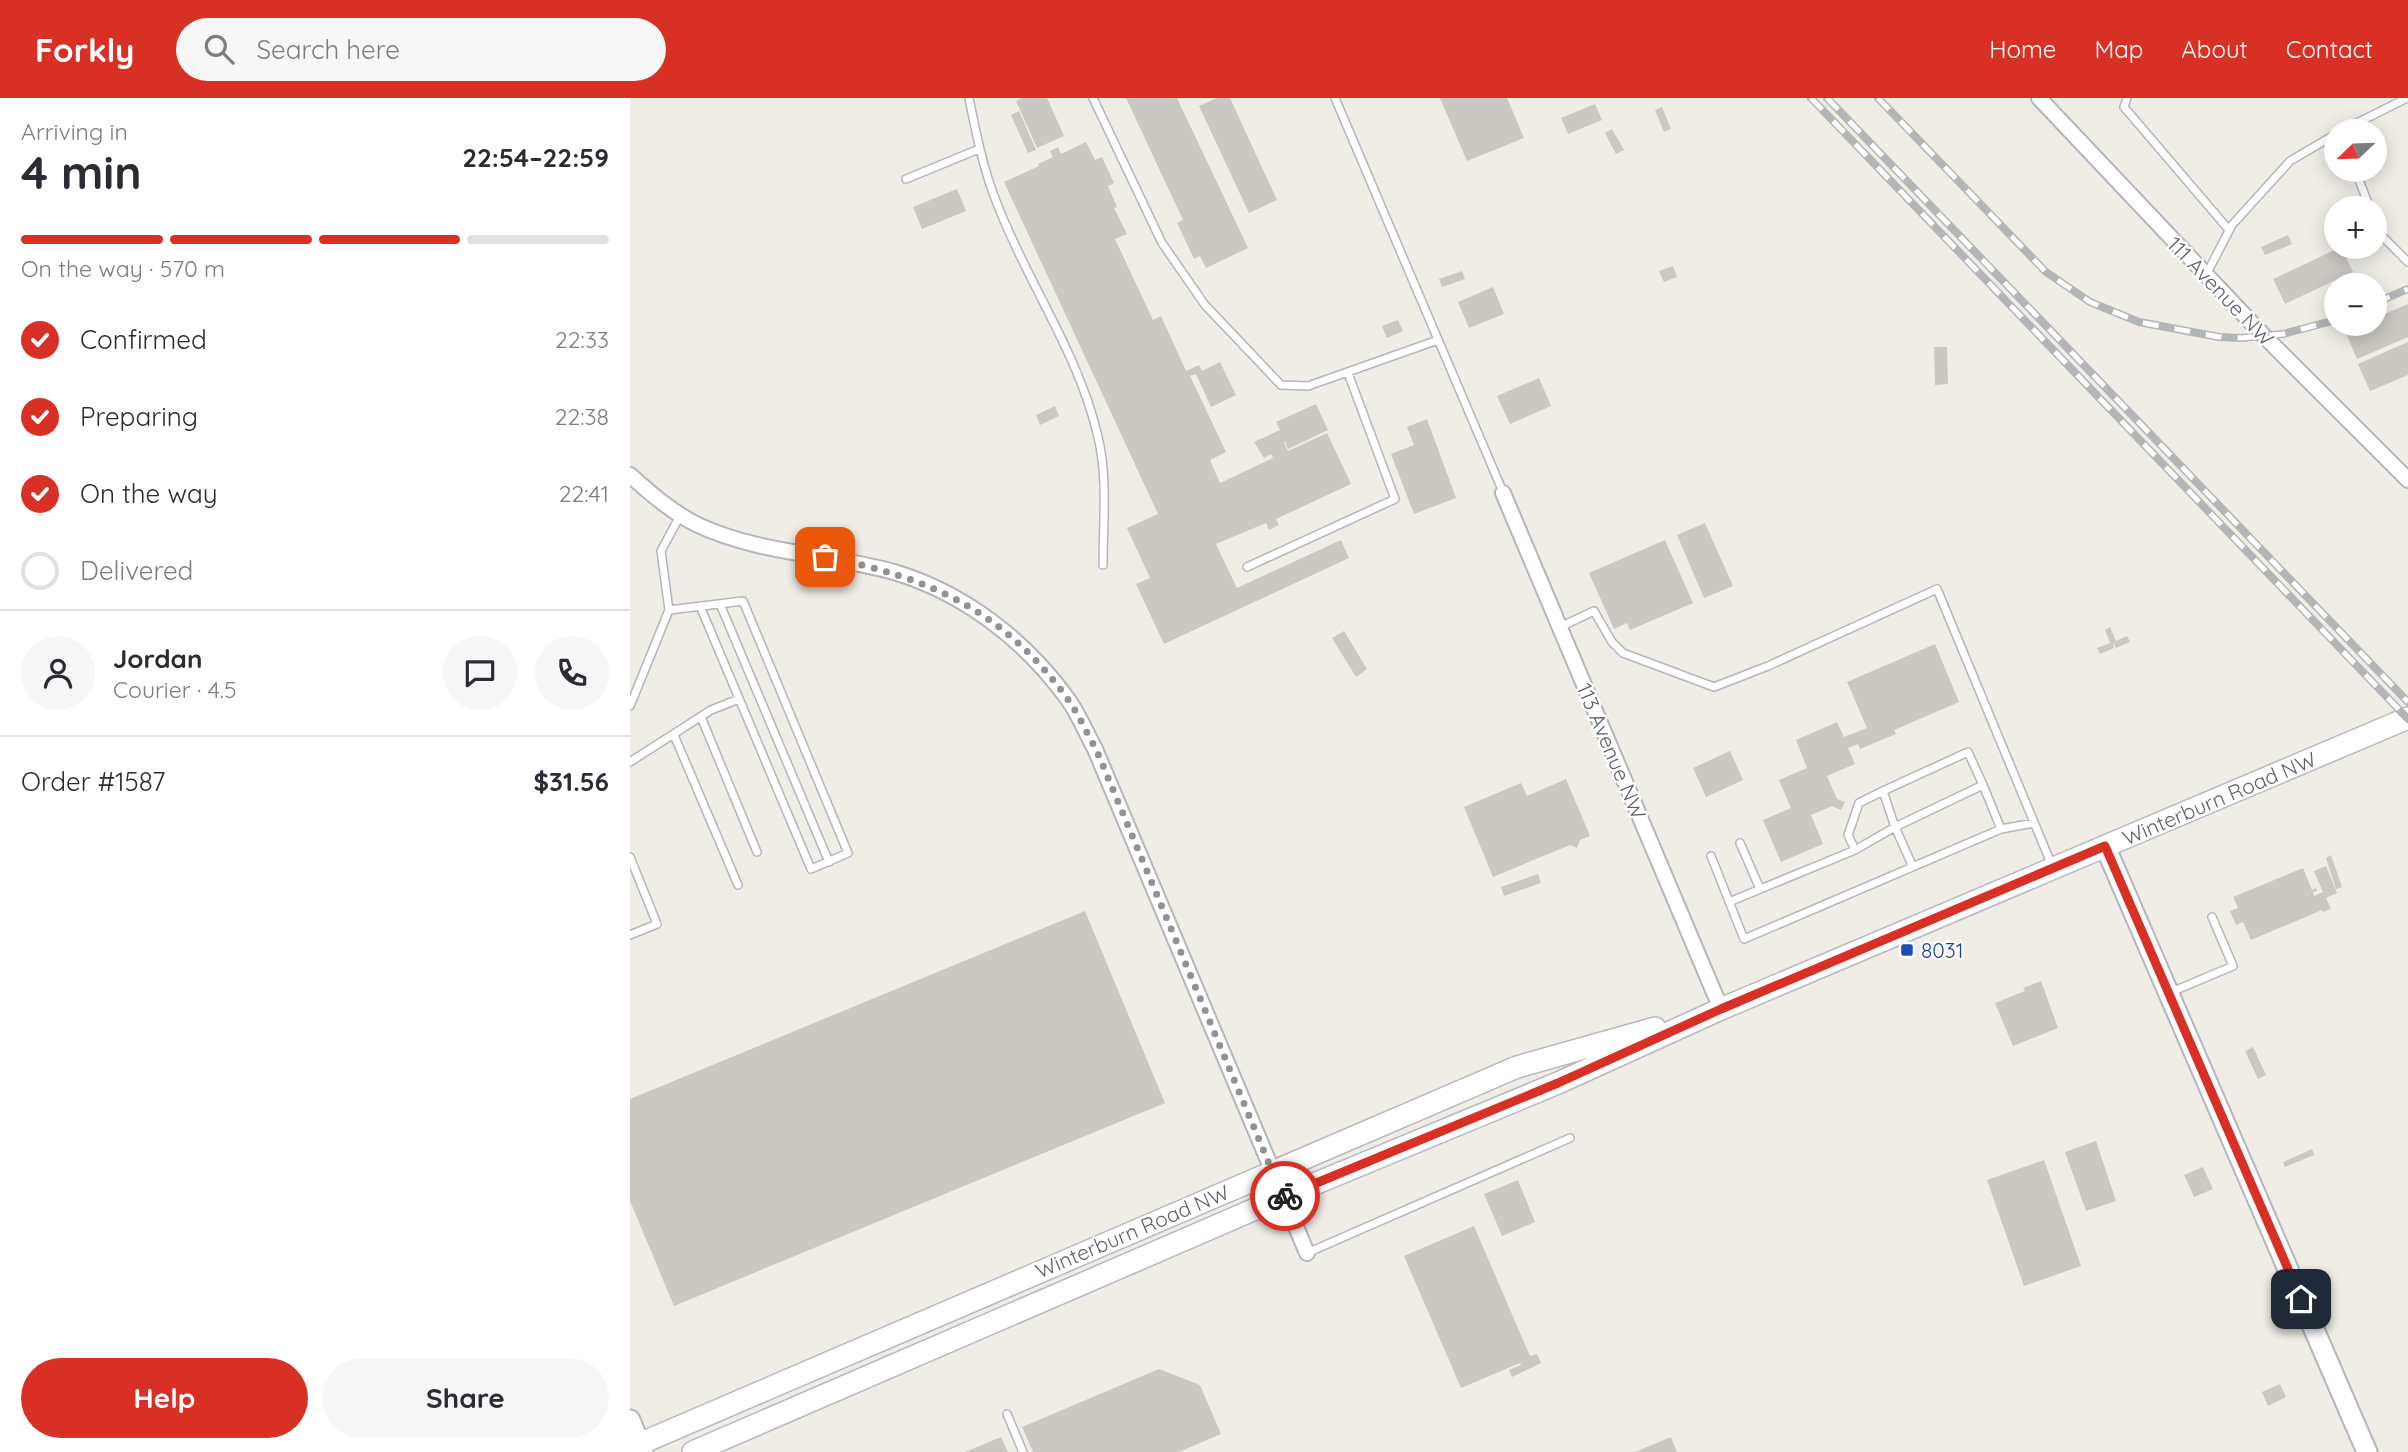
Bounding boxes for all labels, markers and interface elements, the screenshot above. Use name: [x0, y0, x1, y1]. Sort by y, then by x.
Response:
search box: [176, 18, 666, 81]
text: Forkly: [35, 29, 134, 70]
icon: search: [200, 30, 238, 68]
text: Search here: [256, 33, 400, 66]
text: Home: [1989, 34, 2056, 64]
text: Map: [2094, 34, 2143, 64]
text: About: [2181, 34, 2248, 64]
text: Contact: [2286, 34, 2373, 64]
text: Arriving in: [21, 117, 128, 146]
north arrow: [2324, 119, 2387, 182]
map controls: [2324, 119, 2387, 336]
text: 22:54–22:59: [462, 141, 609, 174]
text: 4 min: [21, 143, 142, 201]
button: +: [2324, 196, 2387, 259]
street label: 111 Avenue NW: [2162, 231, 2280, 351]
text: On the way · 570 m: [21, 254, 225, 283]
button: −: [2324, 273, 2387, 336]
icon: check: [21, 321, 59, 359]
text: Confirmed: [80, 323, 207, 356]
text: 22:33: [555, 325, 609, 354]
icon: check: [21, 398, 59, 436]
text: Preparing: [80, 400, 198, 433]
text: 22:38: [555, 402, 609, 431]
icon: check: [21, 475, 59, 513]
text: On the way: [80, 477, 218, 510]
text: 22:41: [559, 479, 609, 508]
pin: [795, 527, 855, 587]
icon: bag: [806, 538, 844, 576]
text: Delivered: [80, 554, 193, 587]
button: person: [21, 636, 95, 710]
button: chat: [443, 636, 517, 710]
button: phone: [535, 636, 609, 710]
text: Jordan: [113, 642, 202, 675]
text: Courier · 4.5: [113, 675, 237, 704]
street label: 113 Avenue NW: [1572, 679, 1652, 823]
street label: Winterburn Road NW: [2118, 745, 2320, 851]
text: Order #1587: [21, 765, 165, 798]
text: $31.56: [534, 765, 609, 798]
place label: 8031: [1921, 937, 1964, 963]
marker: 8031: [1899, 942, 1915, 958]
courier: [1250, 1161, 1320, 1231]
icon: bike: [1266, 1177, 1304, 1215]
street label: Winterburn Road NW: [1031, 1178, 1233, 1284]
pin: [2271, 1269, 2331, 1329]
icon: home: [2282, 1280, 2320, 1318]
button: Help: [21, 1358, 308, 1438]
button: Share: [322, 1358, 609, 1438]

